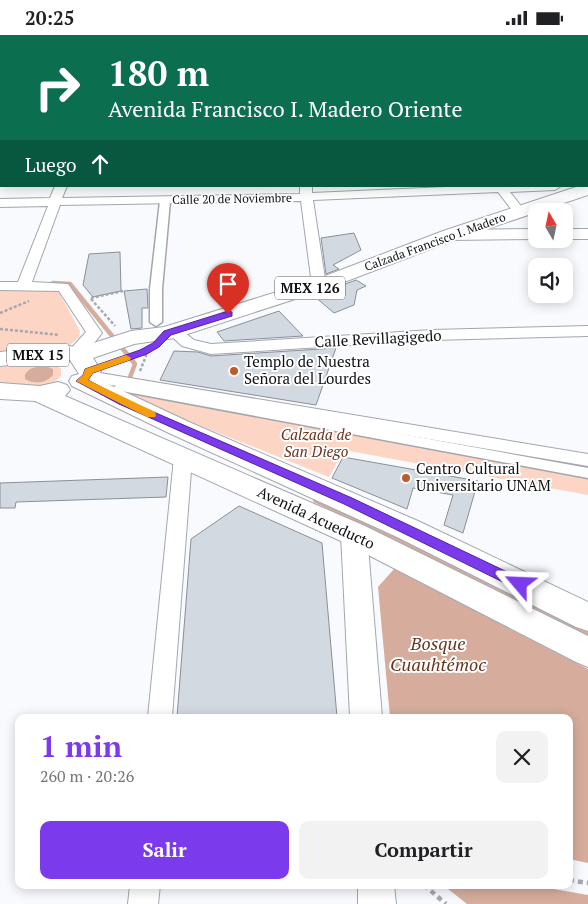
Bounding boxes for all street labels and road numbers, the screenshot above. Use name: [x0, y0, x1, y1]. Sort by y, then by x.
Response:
street label: Calle 20 de Noviembre: [172, 190, 292, 207]
street label: Calzada Francisco I. Madero: [362, 209, 508, 274]
road number: MEX 126: [275, 277, 345, 299]
street label: Calle Revillagigedo: [314, 325, 442, 351]
road number: MEX 15: [7, 343, 69, 367]
street label: Avenida Acueducto: [254, 481, 378, 553]

